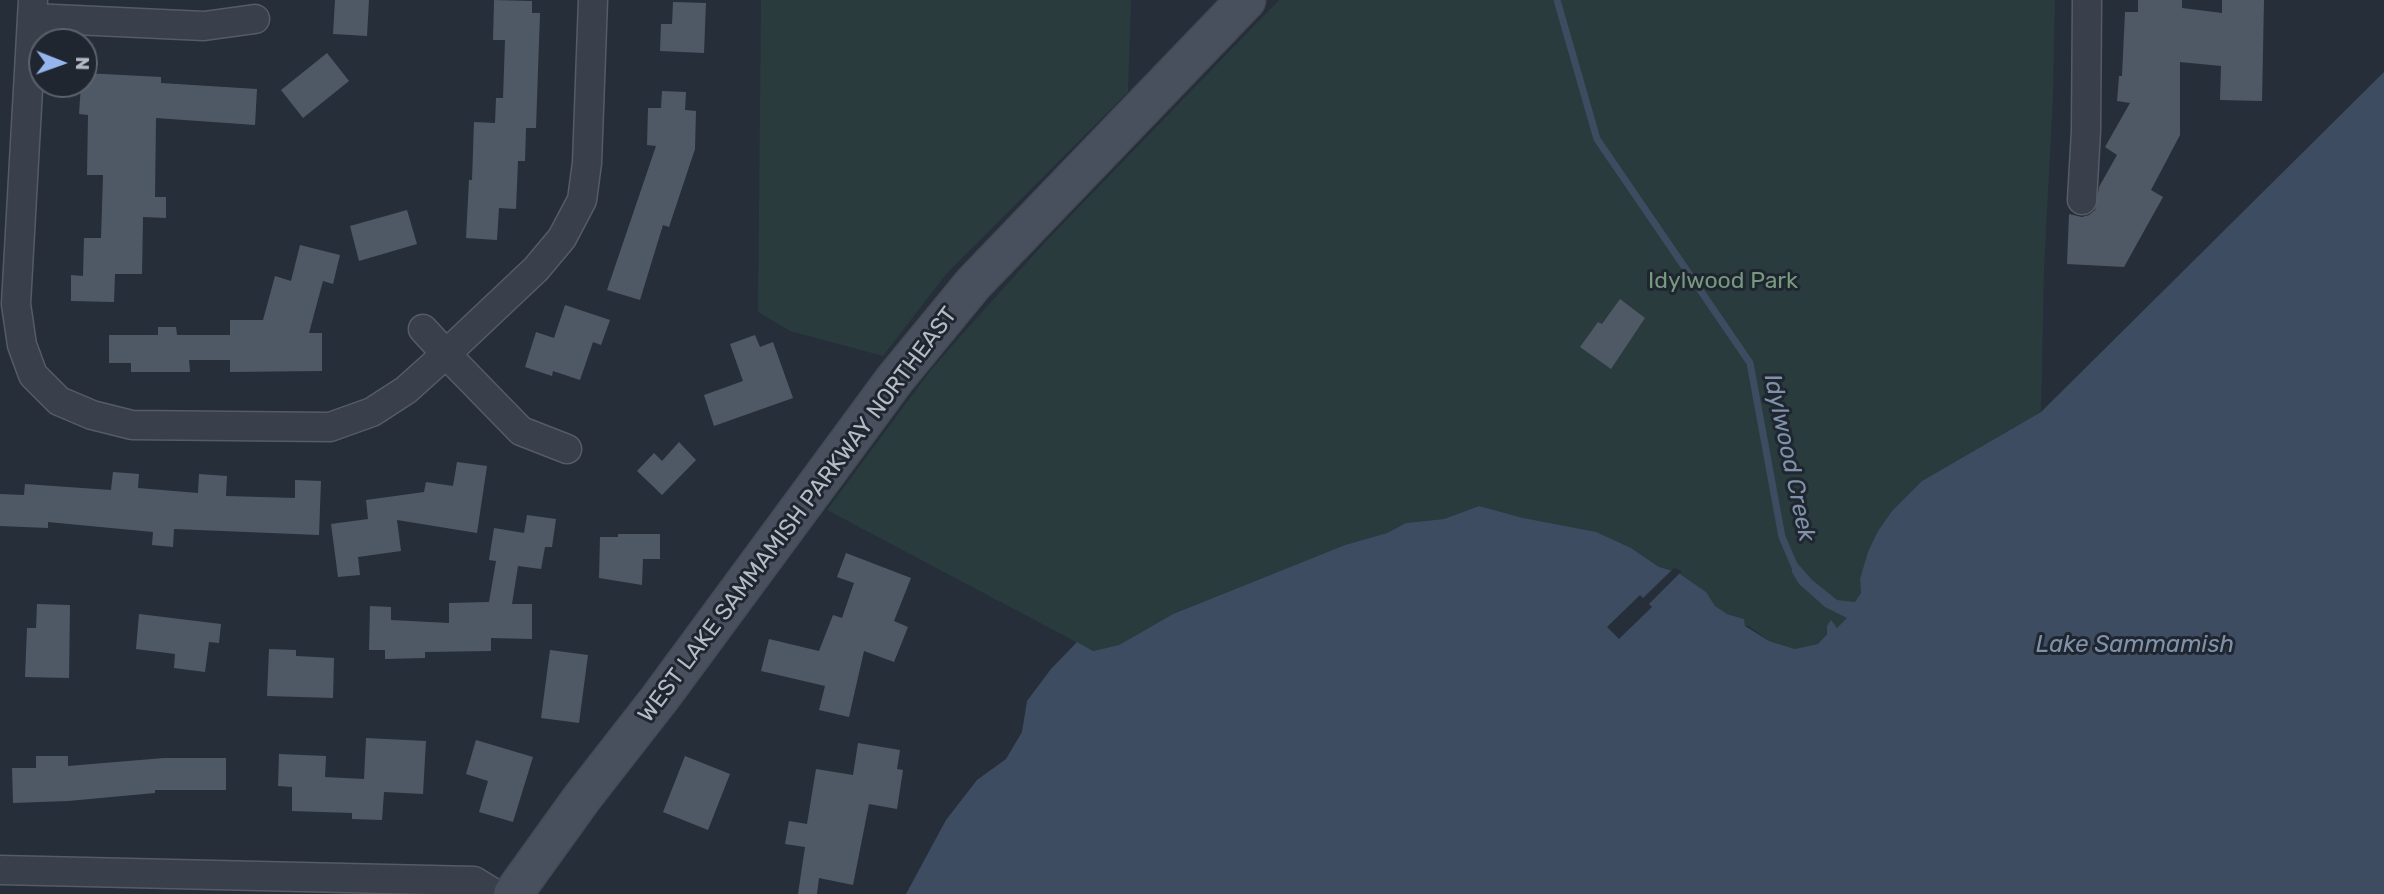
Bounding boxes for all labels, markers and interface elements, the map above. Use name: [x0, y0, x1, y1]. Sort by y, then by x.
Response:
north arrow: [28, 28, 98, 98]
text: N: [71, 56, 94, 70]
park label: Idylwood Park: [1648, 267, 1798, 295]
street label: WEST LAKE SAMMAMISH PARKWAY NORTHEAST: [633, 302, 963, 728]
water label: Idylwood Creek: [1757, 371, 1821, 545]
water label: Lake Sammamish: [2036, 631, 2234, 659]

